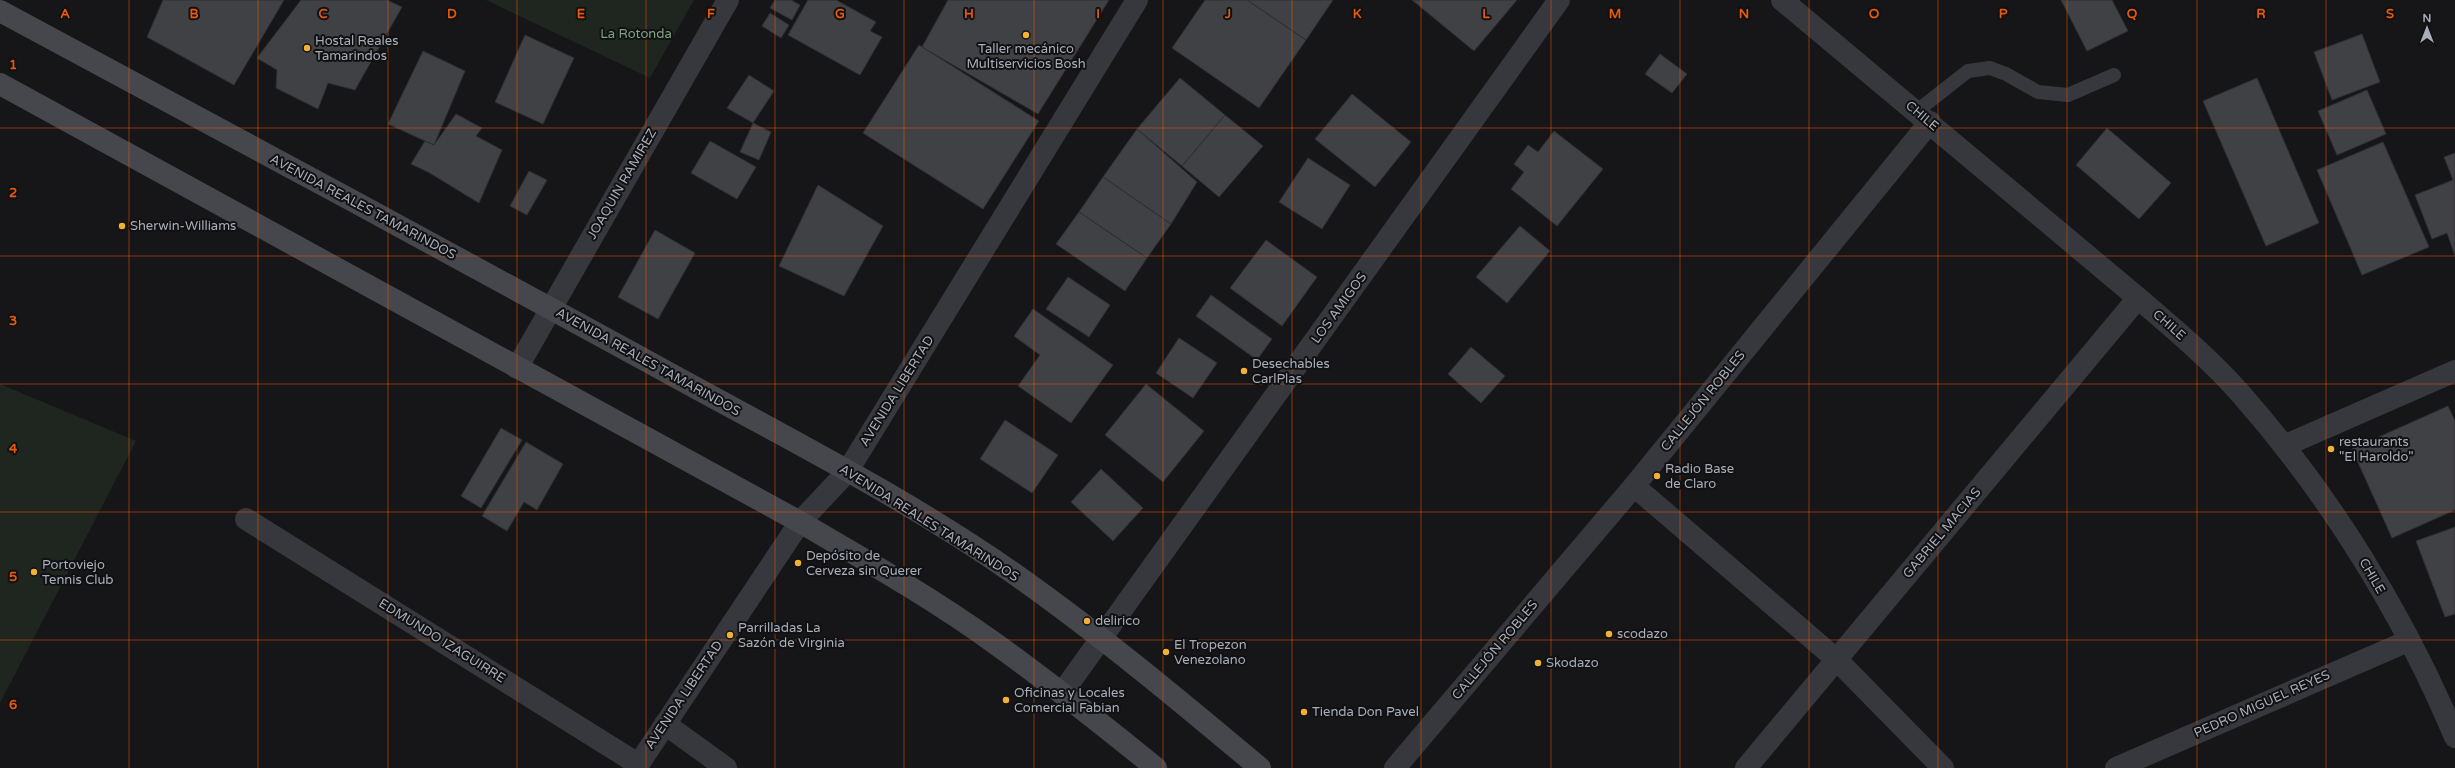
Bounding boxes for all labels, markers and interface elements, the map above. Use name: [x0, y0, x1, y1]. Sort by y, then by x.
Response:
text: A: [60, 6, 70, 22]
text: B: [189, 6, 199, 22]
text: C: [318, 6, 328, 22]
text: D: [447, 6, 457, 22]
text: E: [577, 6, 585, 22]
text: F: [707, 6, 715, 22]
text: G: [835, 6, 845, 22]
text: H: [964, 6, 974, 22]
text: I: [1096, 6, 1100, 22]
text: J: [1224, 6, 1231, 22]
text: K: [1353, 6, 1362, 22]
text: L: [1482, 6, 1490, 22]
text: M: [1609, 6, 1621, 22]
text: N: [1739, 6, 1749, 22]
text: O: [1869, 6, 1880, 22]
text: P: [1999, 6, 2008, 22]
text: Q: [2127, 6, 2138, 22]
text: R: [2256, 6, 2266, 22]
text: S: [2386, 6, 2394, 22]
north arrow: [2407, 8, 2447, 48]
text: N: [2423, 12, 2431, 25]
park label: La Rotonda: [600, 26, 672, 42]
marker: Taller mecánico Multiservicios Bosh: [1021, 30, 1031, 40]
place label: Hostal Reales Tamarindos: [315, 33, 398, 64]
place label: Taller mecánico Multiservicios Bosh: [966, 41, 1086, 72]
marker: Hostal Reales Tamarindos: [302, 43, 312, 53]
text: 1: [9, 57, 17, 73]
street label: CHILE: [1902, 98, 1942, 134]
street label: JOAQUIN RAMIREZ: [584, 126, 660, 242]
street label: AVENIDA REALES TAMARINDOS: [267, 151, 459, 263]
text: 2: [9, 185, 17, 201]
place label: Sherwin-Williams: [130, 218, 236, 234]
marker: Sherwin-Williams: [117, 221, 127, 231]
street label: LOS AMIGOS: [1308, 269, 1370, 347]
street label: AVENIDA REALES TAMARINDOS: [553, 304, 743, 420]
street label: CHILE: [2149, 306, 2189, 344]
text: 3: [9, 313, 17, 329]
street label: AVENIDA LIBERTAD: [856, 332, 938, 449]
street label: CALLEJÓN ROBLES: [1657, 347, 1749, 455]
place label: Desechables CarlPlas: [1252, 356, 1330, 387]
marker: Desechables CarlPlas: [1239, 366, 1249, 376]
place label: restaurants "El Haroldo": [2339, 434, 2414, 465]
text: 4: [9, 441, 18, 457]
marker: restaurants "El Haroldo": [2326, 444, 2336, 454]
street label: AVENIDA REALES TAMARINDOS: [836, 461, 1022, 585]
place label: Radio Base de Claro: [1665, 461, 1734, 492]
marker: Radio Base de Claro: [1652, 471, 1662, 481]
street label: GABRIEL MACIAS: [1899, 484, 1985, 582]
place label: Depósito de Cerveza sin Querer: [806, 548, 922, 579]
street label: CHILE: [2355, 555, 2389, 597]
place label: Portoviejo Tennis Club: [42, 557, 114, 588]
marker: Depósito de Cerveza sin Querer: [793, 558, 803, 568]
marker: Portoviejo Tennis Club: [29, 567, 39, 577]
text: 5: [9, 569, 17, 585]
street label: EDMUNDO IZAGUIRRE: [376, 595, 508, 687]
street label: CALLEJÓN ROBLES: [1449, 597, 1541, 703]
place label: delirico: [1095, 613, 1140, 629]
marker: delirico: [1082, 616, 1092, 626]
place label: Parrilladas La Sazón de Virginia: [738, 620, 845, 651]
place label: scodazo: [1617, 626, 1668, 642]
marker: scodazo: [1604, 629, 1614, 639]
marker: Parrilladas La Sazón de Virginia: [725, 630, 735, 640]
street label: AVENIDA LIBERTAD: [642, 637, 726, 752]
place label: El Tropezon Venezolano: [1174, 637, 1247, 668]
marker: El Tropezon Venezolano: [1161, 647, 1171, 657]
place label: Skodazo: [1546, 655, 1599, 671]
marker: Skodazo: [1533, 658, 1543, 668]
street label: PEDRO MIGUEL REYES: [2191, 667, 2333, 741]
place label: Oficinas y Locales Comercial Fabian: [1014, 685, 1125, 716]
marker: Oficinas y Locales Comercial Fabian: [1001, 695, 1011, 705]
text: 6: [9, 697, 17, 713]
place label: Tienda Don Pavel: [1312, 704, 1419, 720]
marker: Tienda Don Pavel: [1299, 707, 1309, 717]

